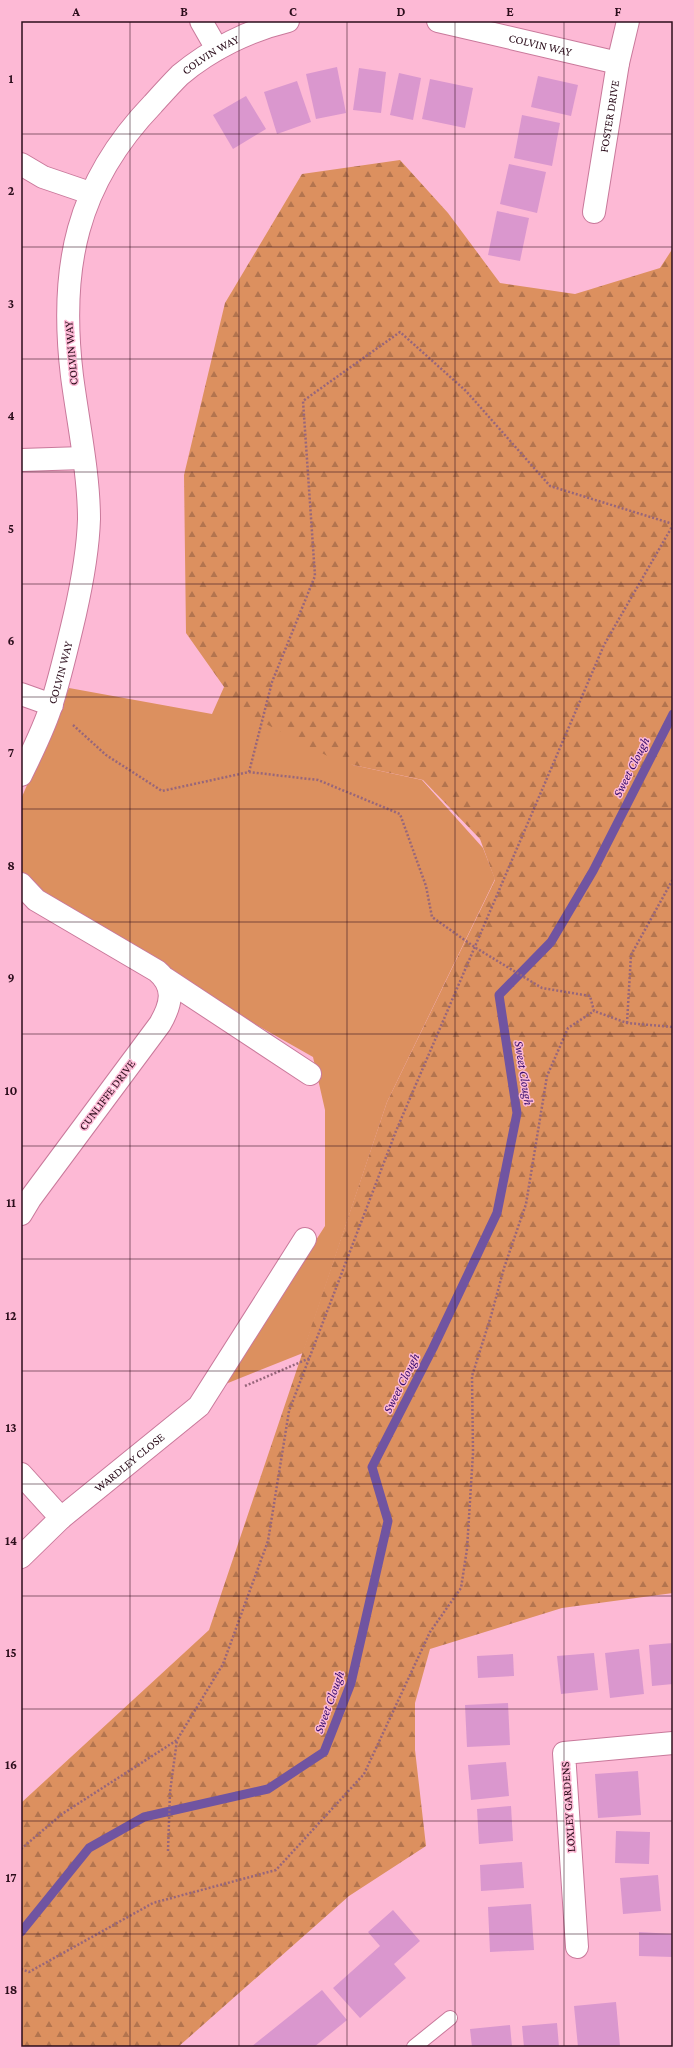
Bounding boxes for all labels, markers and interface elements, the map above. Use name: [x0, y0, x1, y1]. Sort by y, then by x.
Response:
text: A: [71, 4, 80, 19]
text: B: [180, 4, 188, 19]
text: C: [289, 4, 297, 19]
text: D: [397, 4, 406, 19]
text: E: [506, 4, 514, 19]
text: F: [615, 4, 622, 19]
street label: COLVIN WAY: [507, 31, 574, 59]
street label: COLVIN WAY: [179, 32, 242, 78]
text: 1: [9, 71, 14, 86]
street label: FOSTER DRIVE: [597, 79, 622, 153]
text: 2: [8, 183, 15, 198]
text: 3: [8, 296, 14, 311]
street label: COLVIN WAY: [61, 320, 81, 386]
text: 4: [7, 408, 15, 423]
text: 5: [8, 521, 14, 536]
text: 6: [7, 633, 15, 648]
street label: COLVIN WAY: [45, 639, 75, 706]
water label: Sweet Clough: [609, 734, 653, 800]
text: 7: [8, 745, 14, 760]
text: 8: [7, 858, 15, 873]
text: 9: [7, 970, 15, 985]
water label: Sweet Clough: [511, 1040, 537, 1106]
street label: CUNLIFFE DRIVE: [76, 1057, 138, 1133]
text: 10: [5, 1083, 17, 1098]
text: 11: [6, 1195, 16, 1210]
text: 12: [5, 1308, 17, 1323]
water label: Sweet Clough: [379, 1350, 423, 1416]
text: 13: [5, 1420, 17, 1435]
street label: WARDLEY CLOSE: [92, 1430, 168, 1495]
text: 14: [5, 1533, 17, 1548]
text: 15: [5, 1645, 17, 1660]
water label: Sweet Clough: [311, 1669, 347, 1735]
text: 16: [5, 1757, 17, 1772]
street label: LOXLEY GARDENS: [558, 1761, 578, 1853]
text: 17: [5, 1870, 17, 1885]
text: 18: [5, 1982, 17, 1997]

